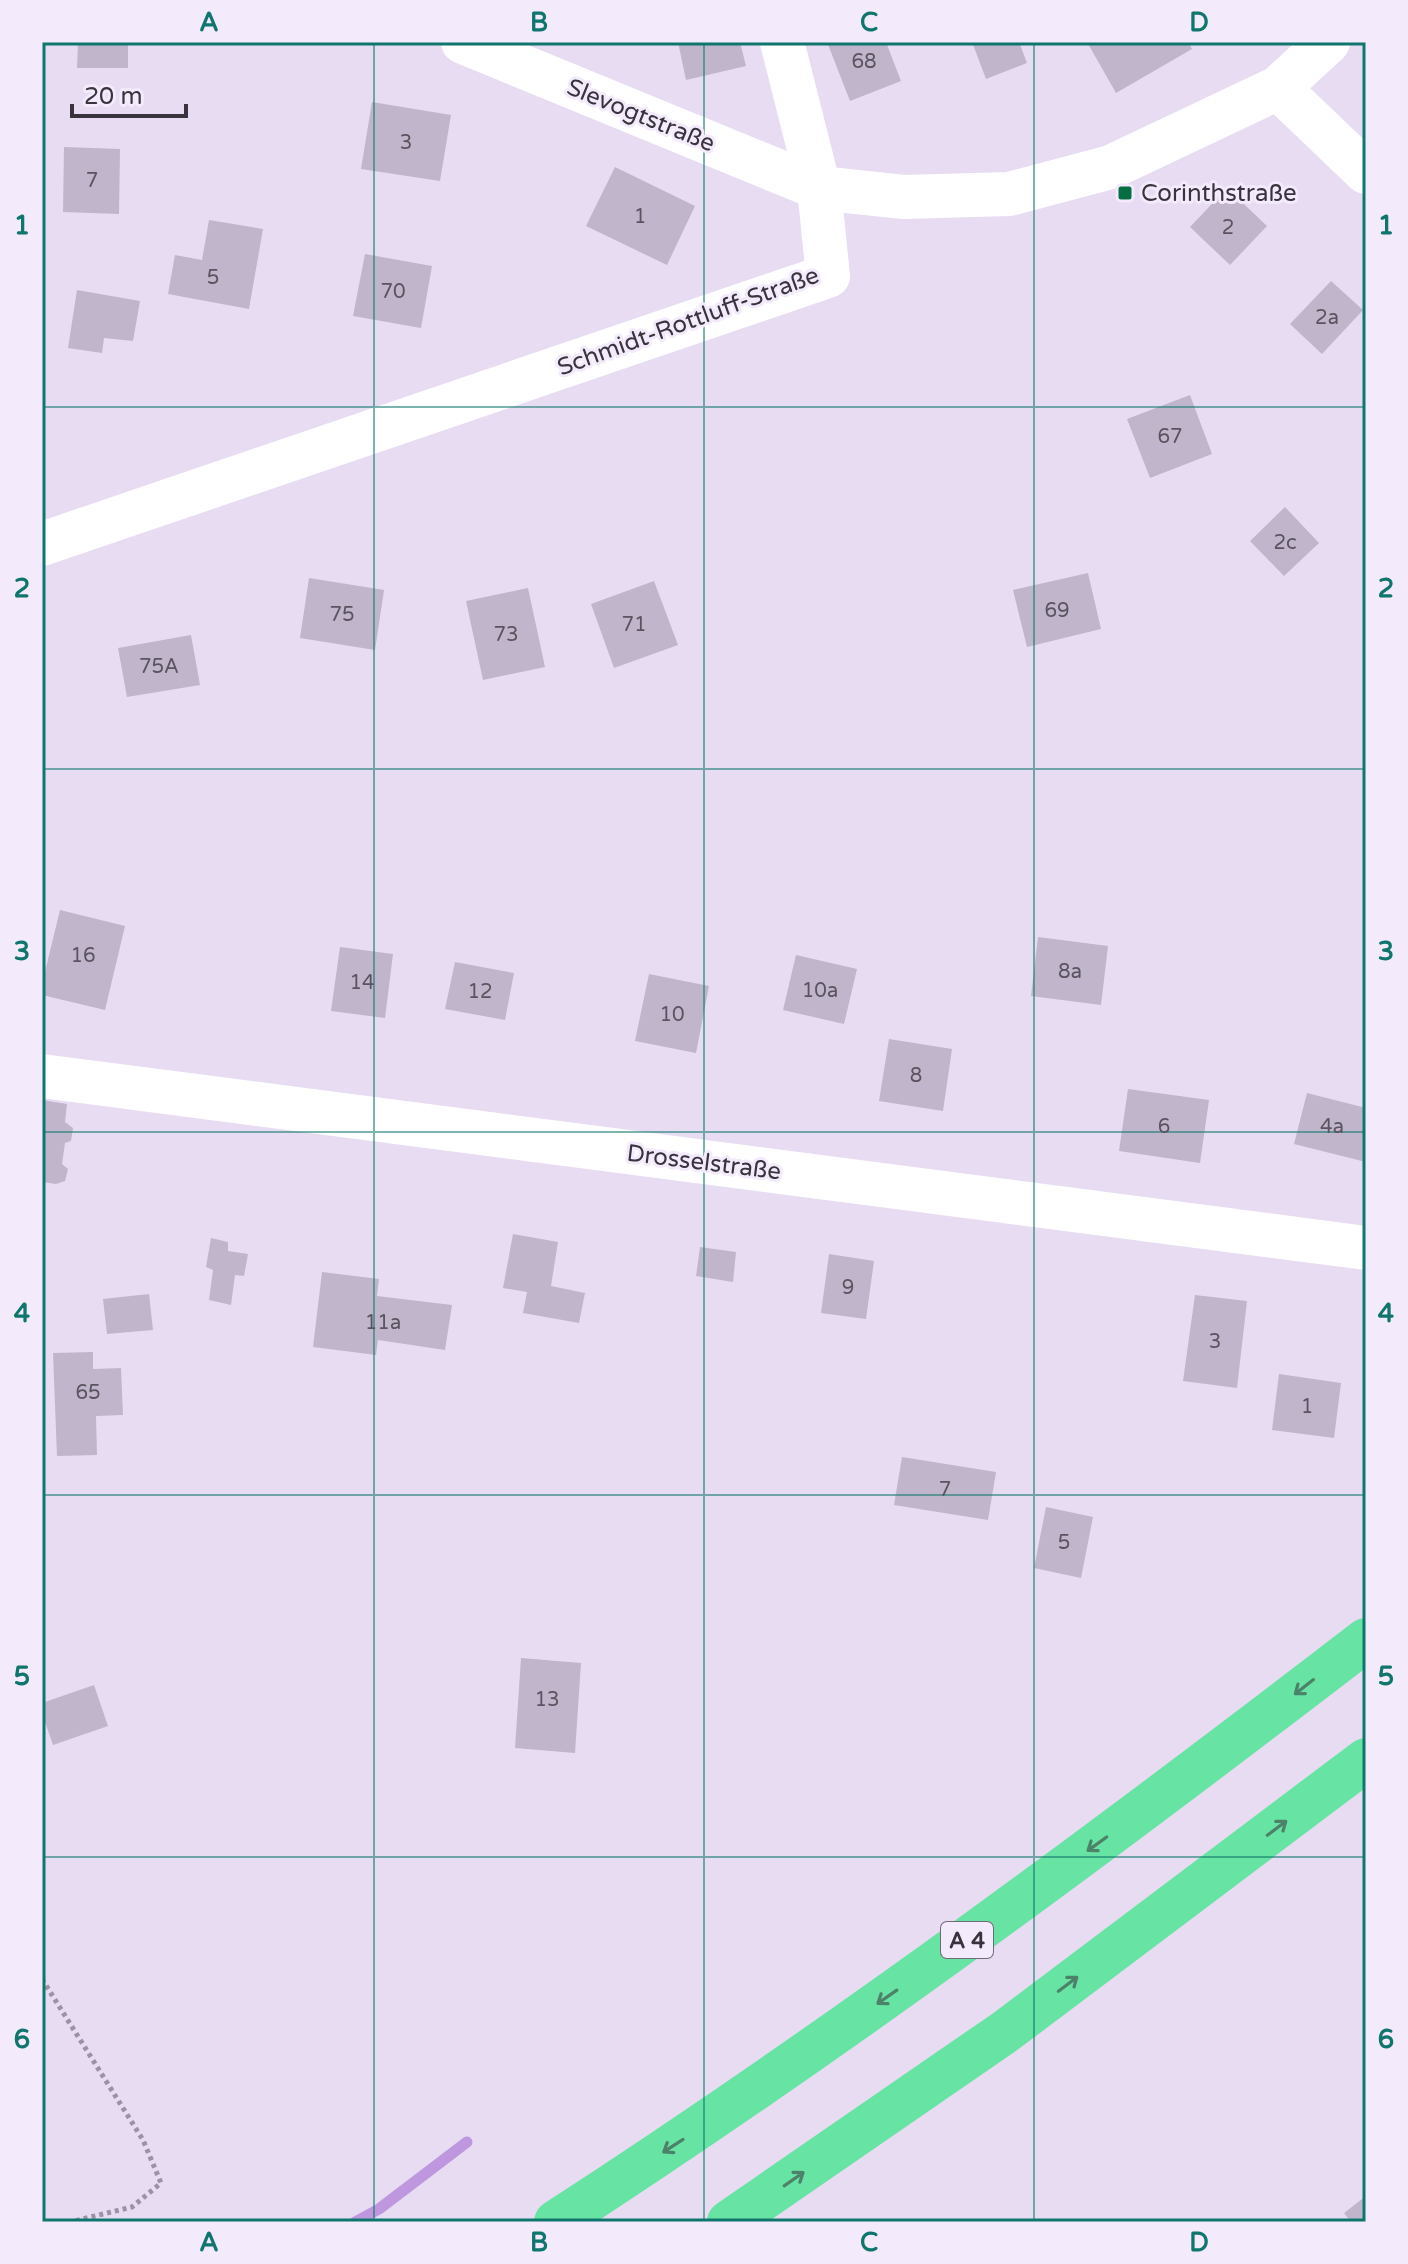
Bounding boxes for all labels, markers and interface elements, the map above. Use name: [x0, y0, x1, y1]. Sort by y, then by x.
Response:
text: A: [199, 7, 219, 38]
text: B: [530, 7, 548, 38]
text: C: [860, 7, 878, 38]
text: D: [1189, 7, 1209, 38]
house number: 68: [851, 50, 877, 74]
scale bar: [72, 68, 186, 118]
street label: Slevogtstraße: [563, 73, 719, 158]
text: 20 m: [84, 82, 142, 111]
house number: 3: [400, 131, 412, 155]
house number: 7: [86, 169, 98, 193]
place label: Corinthstraße: [1141, 179, 1297, 208]
marker: Corinthstraße: [1116, 184, 1134, 202]
house number: 1: [634, 205, 646, 229]
text: 1: [14, 210, 30, 241]
text: 1: [1378, 210, 1394, 241]
house number: 2: [1222, 216, 1234, 240]
street label: Schmidt-Rottluff-Straße: [553, 261, 823, 382]
house number: 5: [207, 266, 219, 290]
house number: 70: [380, 280, 406, 304]
house number: 2a: [1315, 306, 1339, 330]
house number: 67: [1157, 425, 1183, 449]
house number: 2c: [1273, 531, 1297, 555]
text: 2: [14, 573, 30, 604]
text: 2: [1378, 573, 1394, 604]
house number: 69: [1044, 599, 1070, 623]
house number: 75: [329, 603, 355, 627]
house number: 71: [621, 613, 647, 637]
house number: 73: [493, 623, 519, 647]
house number: 75A: [139, 655, 179, 679]
text: 3: [14, 936, 30, 967]
text: 3: [1378, 936, 1394, 967]
house number: 16: [70, 944, 96, 968]
house number: 8a: [1058, 960, 1082, 984]
house number: 14: [349, 971, 375, 995]
house number: 10a: [802, 979, 838, 1003]
house number: 12: [467, 980, 493, 1004]
house number: 10: [659, 1003, 685, 1027]
house number: 8: [910, 1064, 922, 1088]
house number: 6: [1158, 1115, 1170, 1139]
house number: 4a: [1320, 1115, 1344, 1139]
street label: Drosselstraße: [625, 1139, 783, 1186]
house number: 9: [842, 1276, 854, 1300]
text: 4: [14, 1298, 30, 1329]
text: 4: [1378, 1298, 1394, 1329]
house number: 11a: [365, 1311, 401, 1335]
house number: 3: [1209, 1330, 1221, 1354]
house number: 65: [75, 1381, 101, 1405]
house number: 1: [1301, 1395, 1313, 1419]
house number: 7: [939, 1478, 951, 1502]
house number: 5: [1058, 1531, 1070, 1555]
text: 5: [14, 1661, 30, 1692]
text: 5: [1378, 1661, 1394, 1692]
one-way arrow: [1294, 1679, 1315, 1696]
house number: 13: [534, 1688, 560, 1712]
one-way arrow: [1266, 1820, 1287, 1837]
one-way arrow: [1087, 1835, 1108, 1852]
road number: A 4: [941, 1922, 993, 1958]
one-way arrow: [1057, 1976, 1079, 1992]
one-way arrow: [876, 1989, 898, 2005]
text: 6: [14, 2024, 30, 2055]
text: 6: [1378, 2024, 1394, 2055]
one-way arrow: [663, 2137, 685, 2154]
one-way arrow: [782, 2171, 804, 2187]
text: A: [199, 2227, 219, 2258]
text: B: [530, 2227, 548, 2258]
text: C: [860, 2227, 878, 2258]
text: D: [1189, 2227, 1209, 2258]

